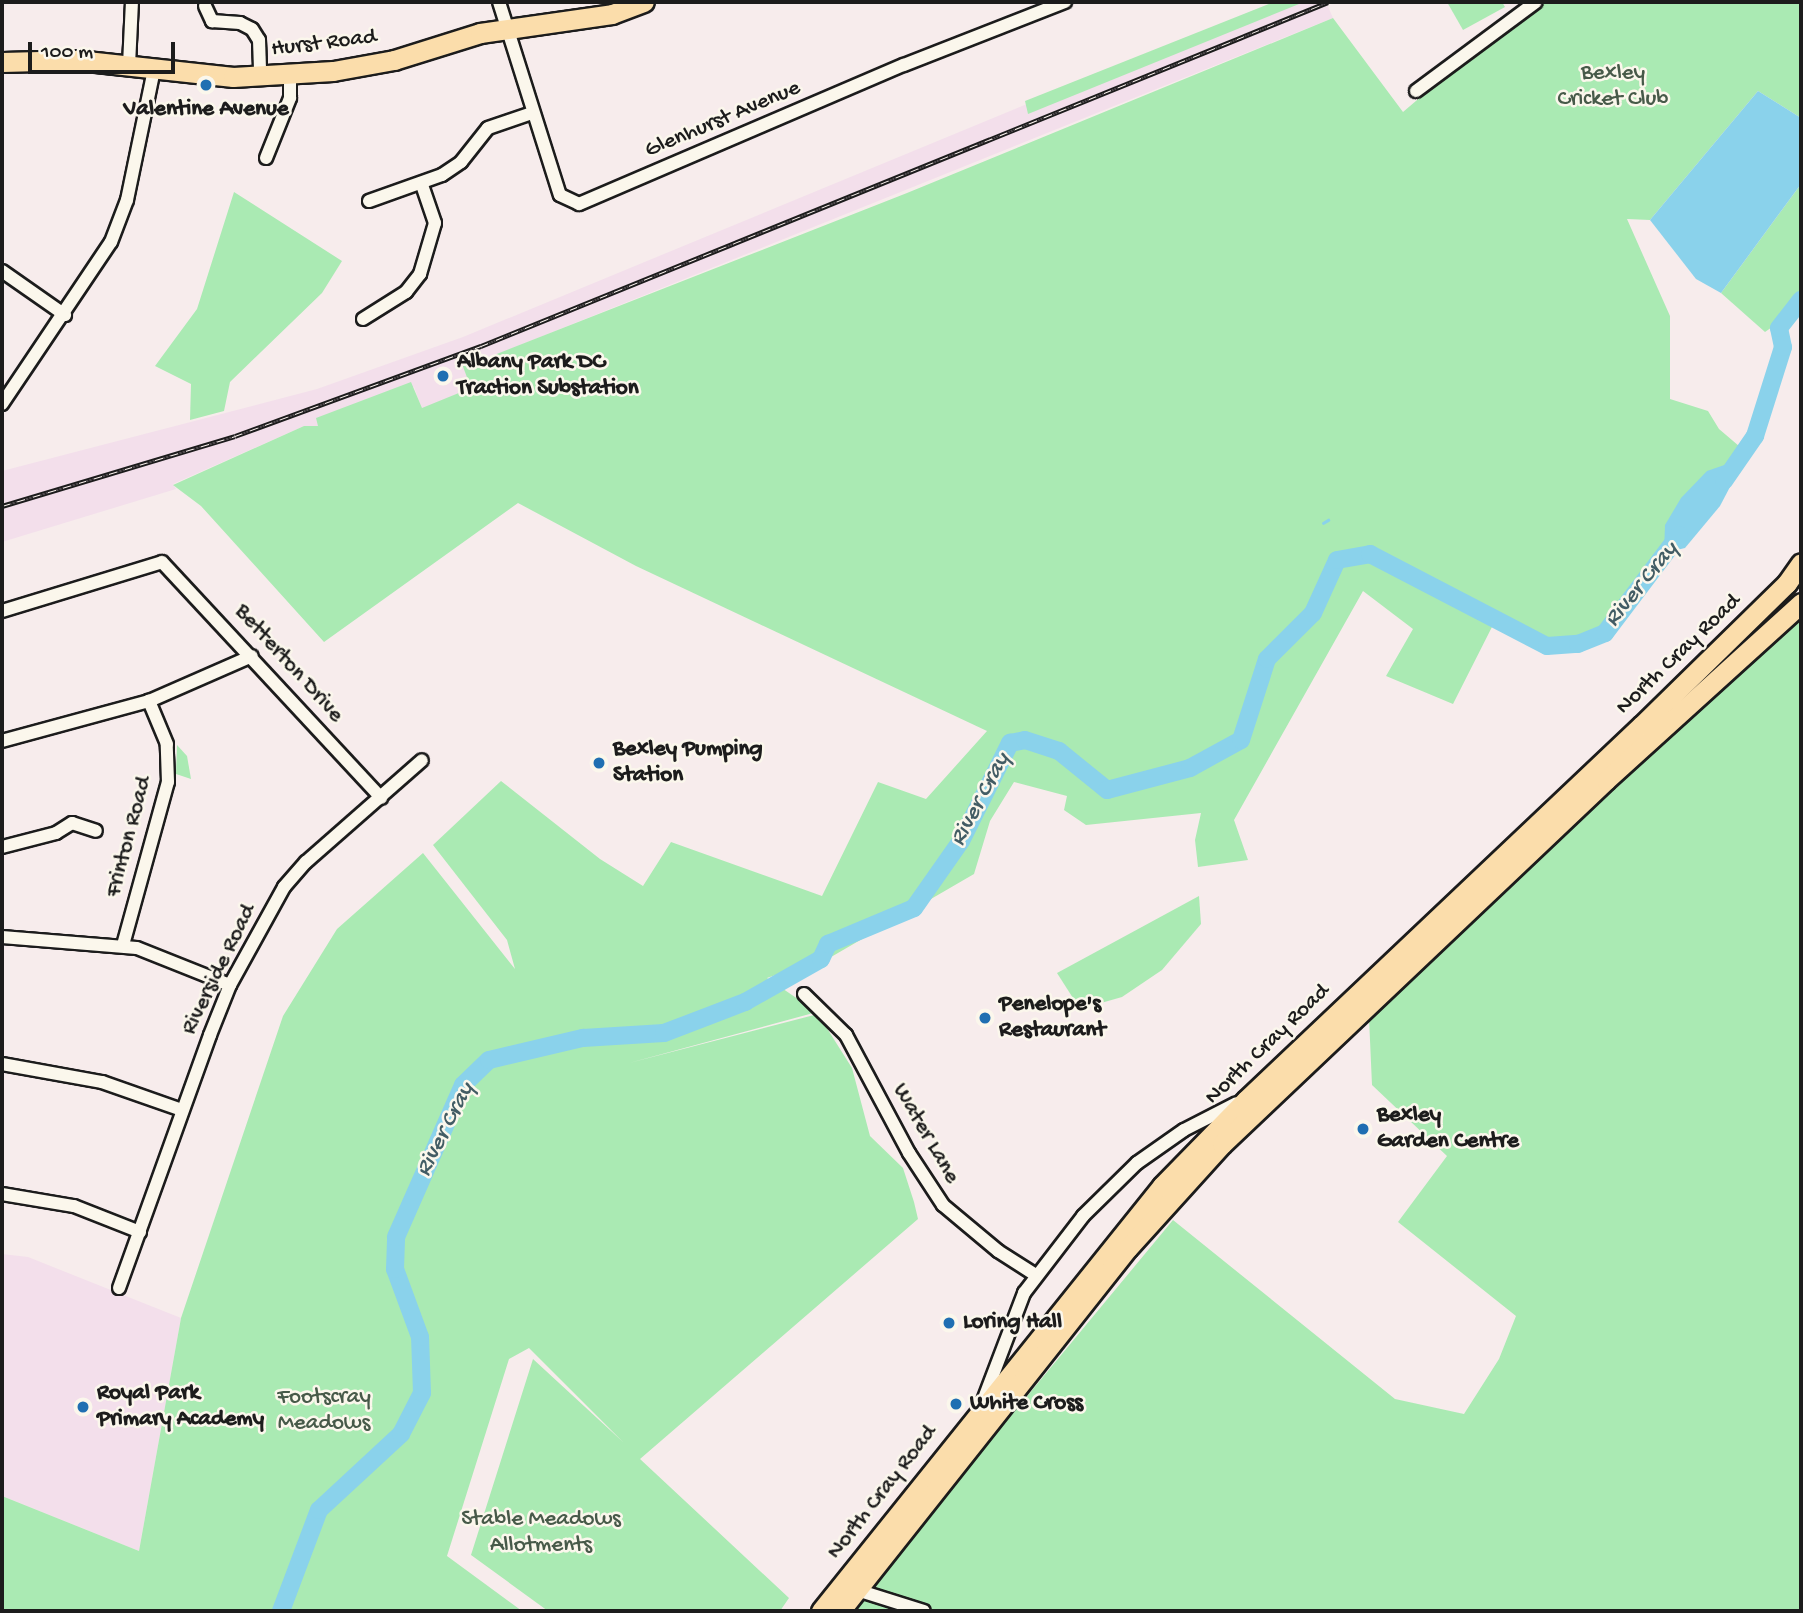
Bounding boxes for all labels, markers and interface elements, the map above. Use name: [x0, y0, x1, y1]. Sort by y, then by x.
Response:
street label: Hurst Road: [270, 24, 378, 64]
scale bar: [32, 28, 178, 72]
text: 100 m: [41, 41, 93, 66]
park label: Bexley Cricket Club: [1558, 60, 1668, 114]
street label: Glenhurst Avenue: [641, 75, 805, 165]
marker: Valentine Avenue: [198, 77, 214, 93]
place label: Valentine Avenue: [123, 96, 289, 124]
place label: Albany Park DC Traction Substation: [457, 349, 639, 403]
marker: Albany Park DC Traction Substation: [435, 368, 451, 384]
water label: River Cray: [1599, 536, 1685, 634]
street label: North Cray Road: [1611, 589, 1747, 721]
street label: Betterton Drive: [227, 599, 349, 729]
place label: Bexley Pumping Station: [613, 736, 763, 790]
water label: River Cray: [944, 748, 1018, 852]
marker: Bexley Pumping Station: [591, 755, 607, 771]
street label: Frinton Road: [101, 774, 159, 900]
street label: Riverside Road: [177, 900, 263, 1040]
street label: North Cray Road: [1200, 979, 1336, 1111]
place label: Penelope's Restaurant: [999, 991, 1106, 1045]
marker: Penelope's Restaurant: [977, 1010, 993, 1026]
water label: River Cray: [410, 1078, 482, 1182]
street label: Water Lane: [885, 1079, 965, 1189]
place label: Bexley Garden Centre: [1377, 1102, 1519, 1156]
marker: Bexley Garden Centre: [1355, 1121, 1371, 1137]
place label: Loring Hall: [963, 1309, 1062, 1337]
marker: Loring Hall: [941, 1315, 957, 1331]
place label: Royal Park Primary Academy: [97, 1380, 264, 1434]
park label: Footscray Meadows: [277, 1384, 371, 1438]
place label: White Cross: [970, 1390, 1083, 1418]
marker: White Cross: [948, 1396, 964, 1412]
marker: Royal Park Primary Academy: [75, 1399, 91, 1415]
street label: North Cray Road: [822, 1420, 944, 1566]
park label: Stable Meadows Allotments: [461, 1506, 621, 1560]

